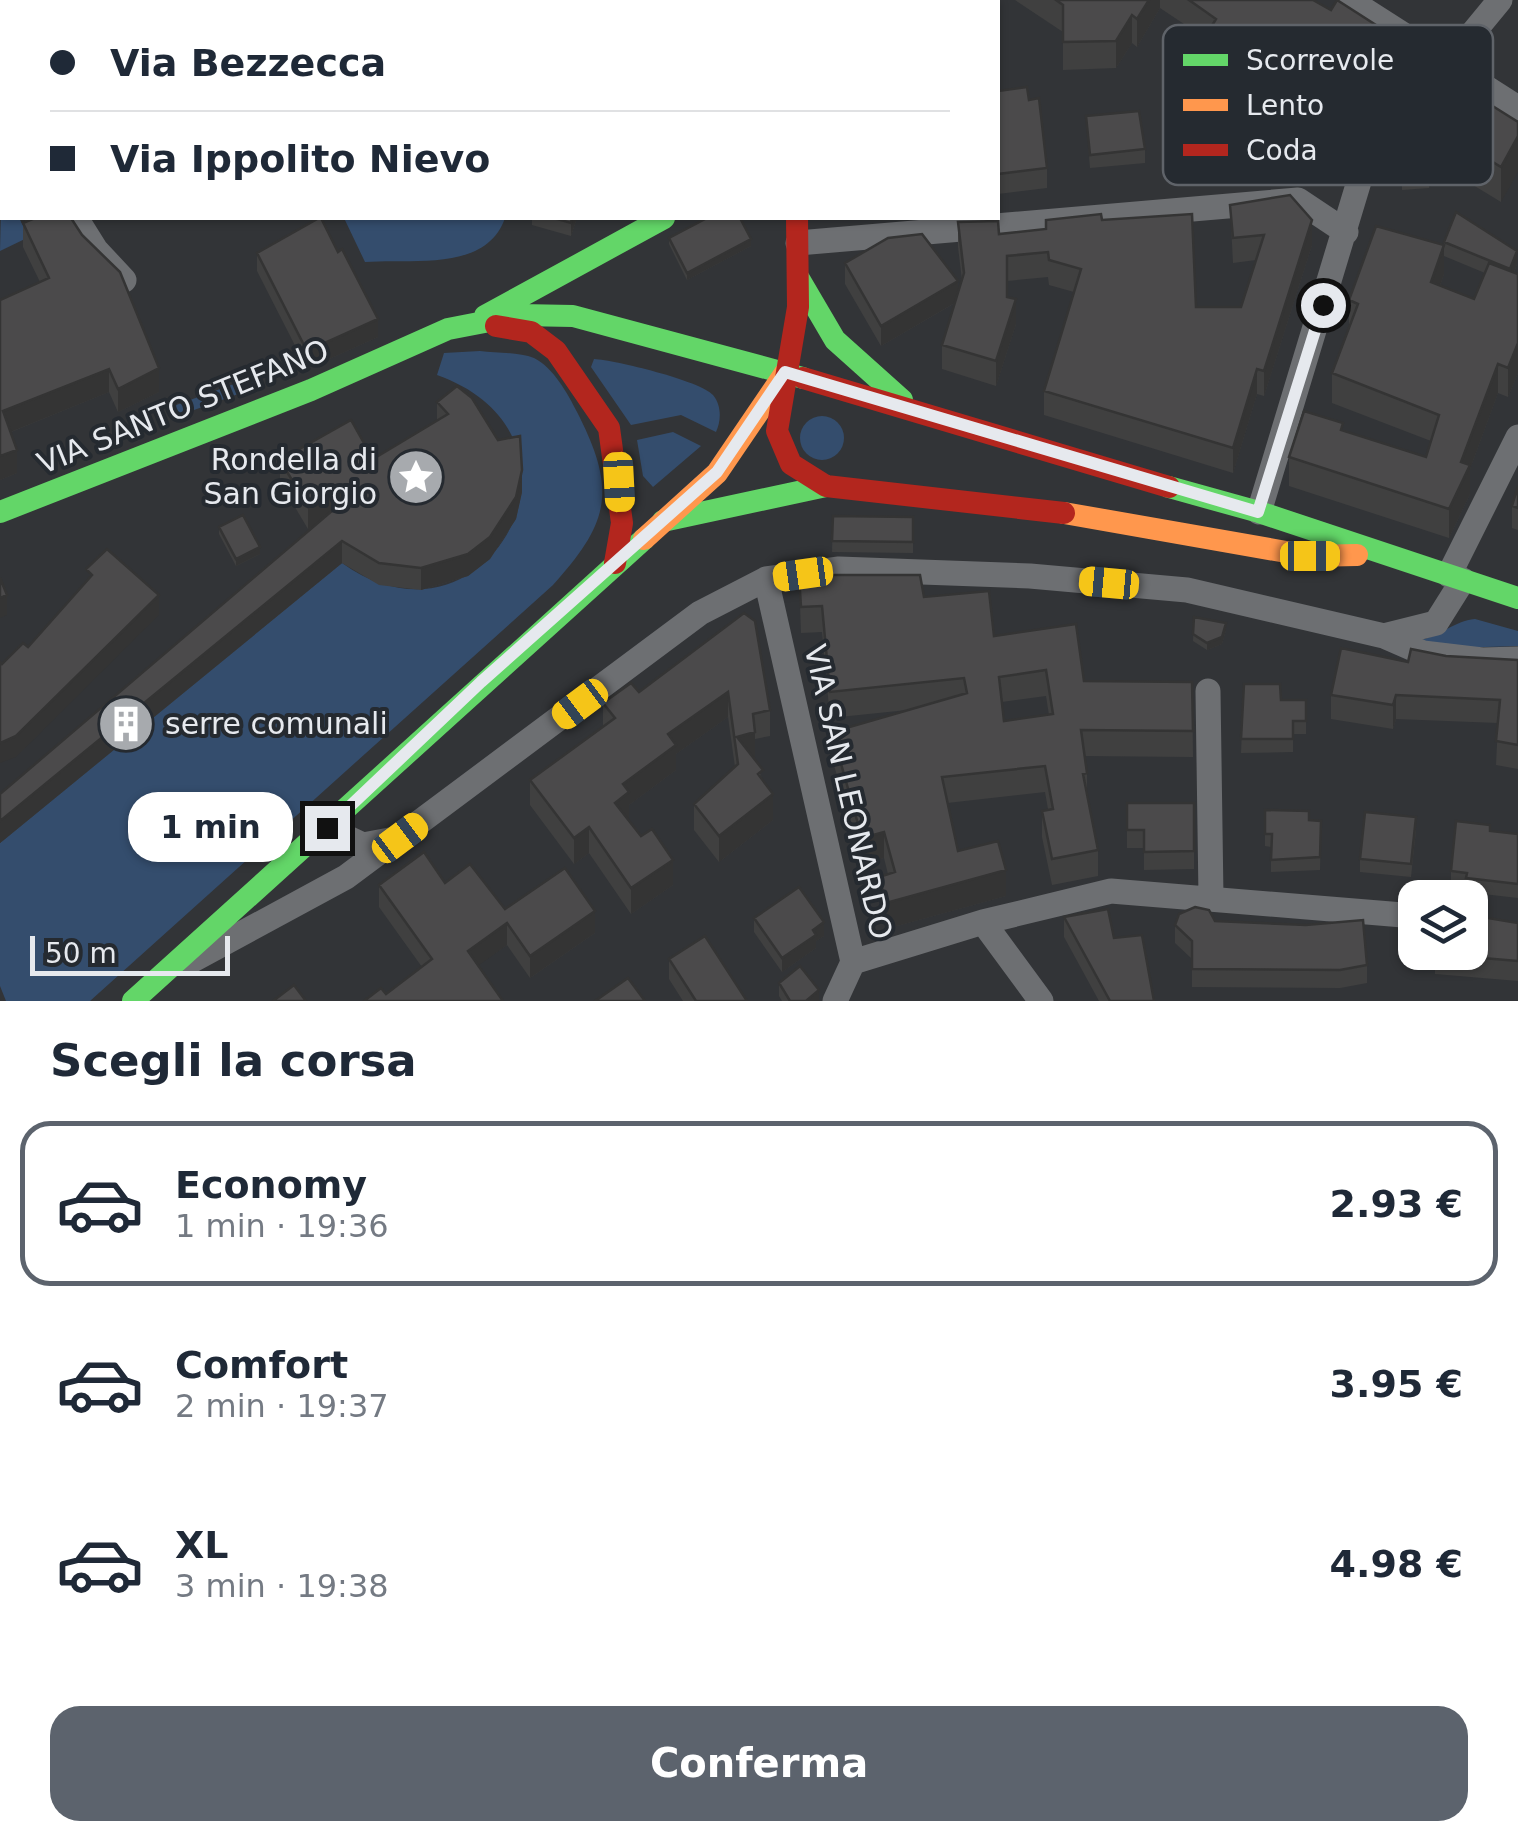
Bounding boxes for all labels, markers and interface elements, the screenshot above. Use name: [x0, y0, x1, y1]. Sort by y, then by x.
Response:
legend: [1163, 25, 1493, 185]
text: Via Bezzecca: [110, 41, 386, 85]
text: Scorrevole: [1246, 44, 1394, 77]
text: Lento: [1246, 89, 1324, 122]
text: Coda: [1246, 134, 1318, 167]
text: Via Ippolito Nievo: [110, 137, 490, 181]
route start: [1301, 283, 1346, 328]
street label: VIA SANTO STEFANO: [32, 332, 333, 481]
place label: Rondella di San Giorgio: [204, 442, 377, 511]
place icon: Rondella di San Giorgio: [386, 447, 446, 507]
car: [602, 451, 636, 513]
car: [1280, 541, 1340, 571]
car: [771, 555, 835, 593]
car: [1078, 565, 1140, 601]
street label: VIA SAN LEONARDO: [798, 641, 899, 943]
car: [547, 674, 613, 734]
building icon: serre comunali: [96, 694, 156, 754]
place label: serre comunali: [165, 706, 388, 741]
callout: 1 min: [127, 793, 292, 863]
route end: [305, 806, 350, 851]
text: 1 min: [160, 808, 261, 846]
car: [367, 808, 433, 868]
map controls: [1398, 880, 1488, 970]
button: layers: [1398, 880, 1488, 970]
scale bar: [30, 931, 230, 976]
text: 50 m: [45, 937, 117, 970]
text: Scegli la corsa: [50, 1034, 417, 1087]
icon: car: [55, 1159, 145, 1249]
text: Economy: [175, 1163, 367, 1207]
text: 2.93 €: [1330, 1182, 1463, 1226]
text: 1 min · 19:36: [175, 1207, 389, 1245]
icon: car: [55, 1339, 145, 1429]
text: Comfort: [175, 1343, 348, 1387]
text: 3.95 €: [1330, 1362, 1463, 1406]
text: 2 min · 19:37: [175, 1387, 389, 1425]
icon: car: [55, 1519, 145, 1609]
text: XL: [175, 1523, 229, 1567]
text: 4.98 €: [1330, 1542, 1463, 1586]
text: 3 min · 19:38: [175, 1567, 389, 1605]
button: Conferma: [50, 1706, 1468, 1821]

